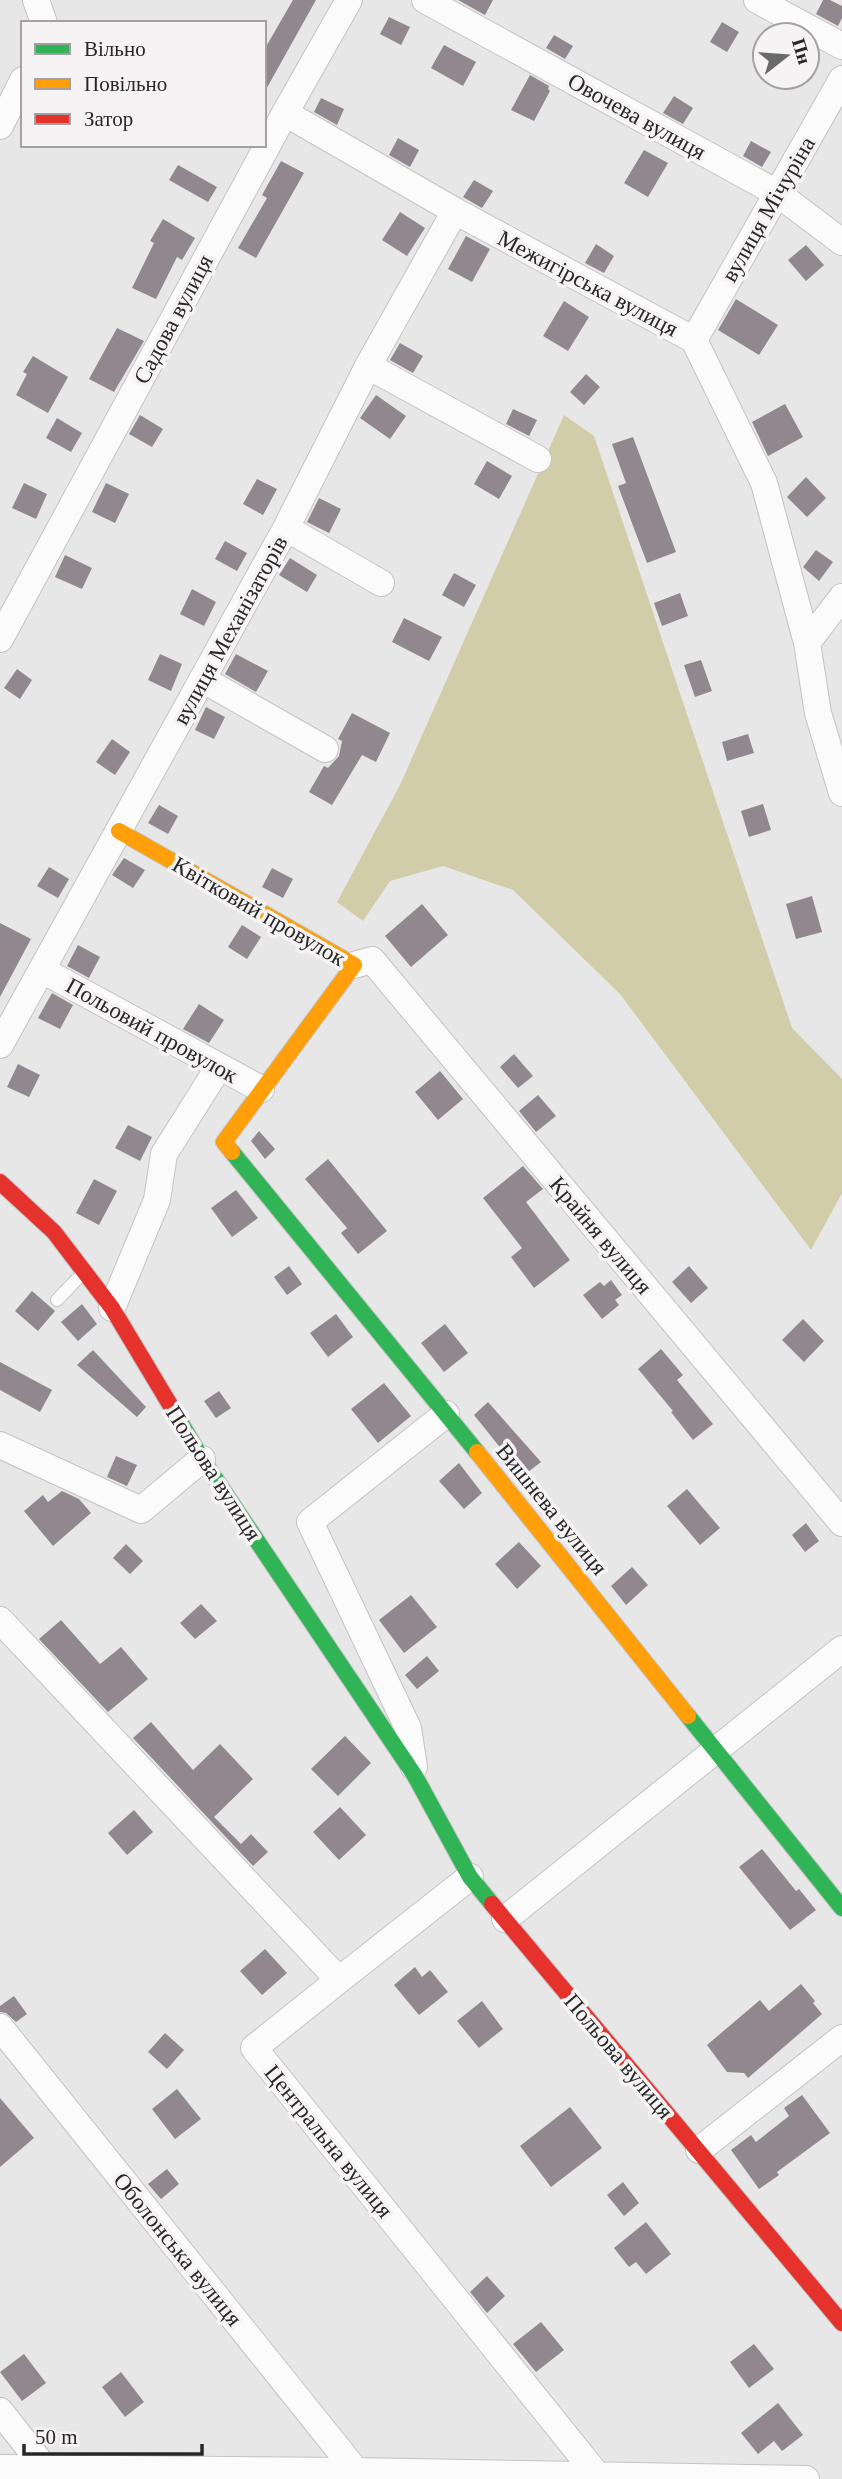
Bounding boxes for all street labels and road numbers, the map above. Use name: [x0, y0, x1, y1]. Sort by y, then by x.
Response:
street label: Овочева вулиця: [563, 68, 710, 165]
street label: вулиця Мічуріна: [717, 132, 820, 286]
street label: Межигірська вулиця: [493, 225, 683, 342]
street label: Садова вулиця: [129, 250, 218, 388]
street label: вулиця Механізаторів: [168, 531, 293, 729]
street label: Квітковий провулок: [168, 852, 350, 972]
street label: Польовий провулок: [62, 973, 243, 1088]
street label: Крайня вулиця: [544, 1172, 657, 1299]
street label: Польова вулиця: [161, 1401, 267, 1545]
street label: Вишнева вулиця: [491, 1439, 612, 1580]
street label: Польова вулиця: [559, 1989, 678, 2124]
street label: Центральна вулиця: [259, 2060, 398, 2223]
street label: Оболонська вулиця: [108, 2168, 247, 2331]

